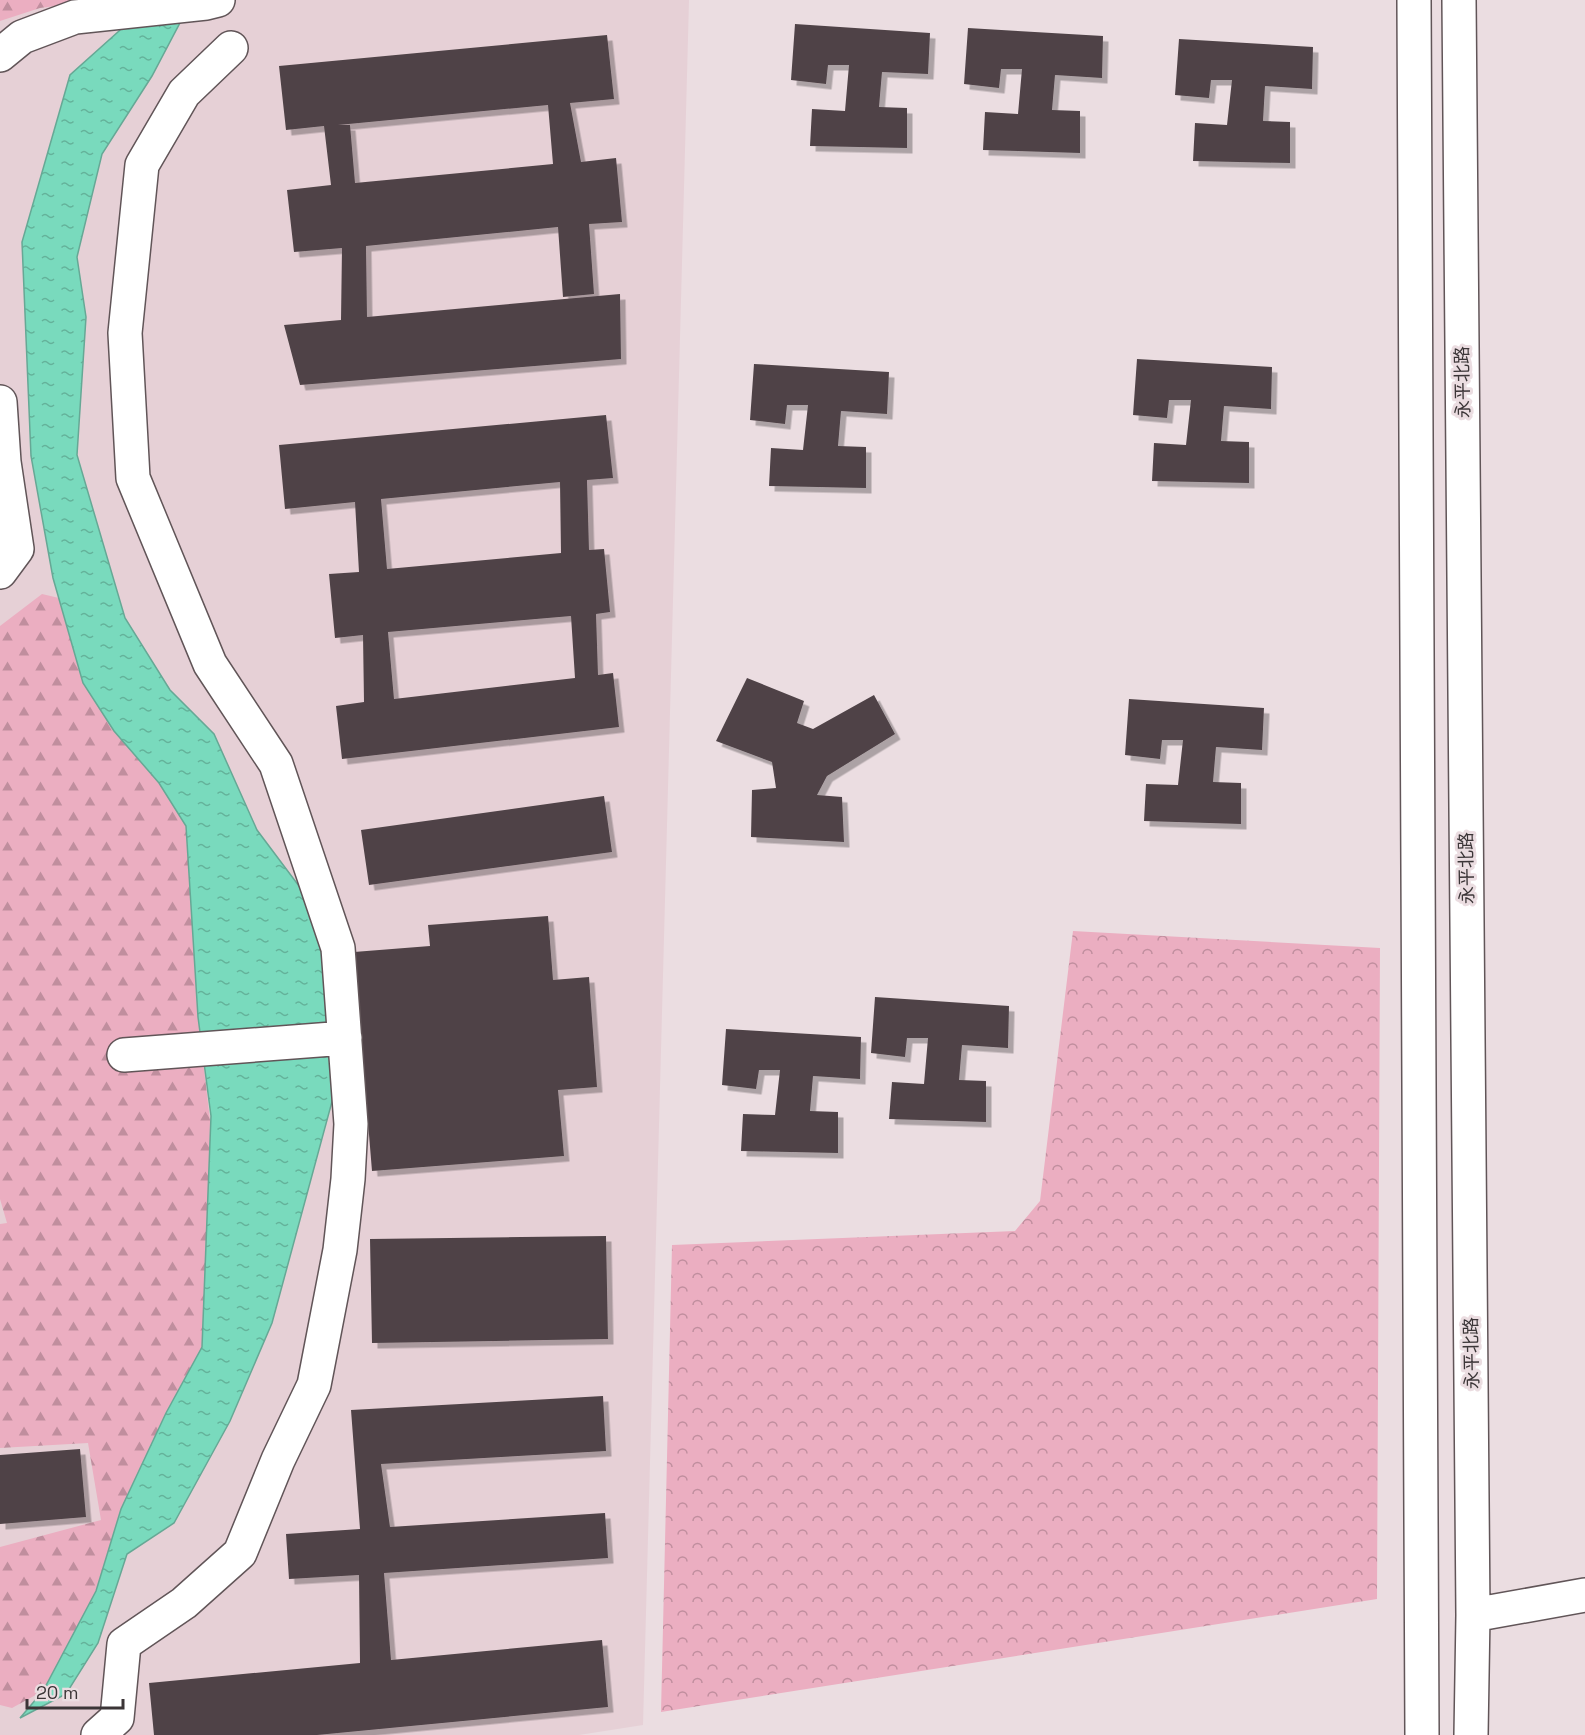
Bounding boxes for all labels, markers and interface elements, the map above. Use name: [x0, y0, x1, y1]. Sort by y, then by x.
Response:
street label: 永平北路: [1450, 346, 1474, 418]
street label: 永平北路: [1454, 832, 1478, 904]
street label: 永平北路: [1459, 1317, 1483, 1389]
scale bar: [27, 1672, 123, 1710]
text: 20 m: [36, 1681, 79, 1704]

